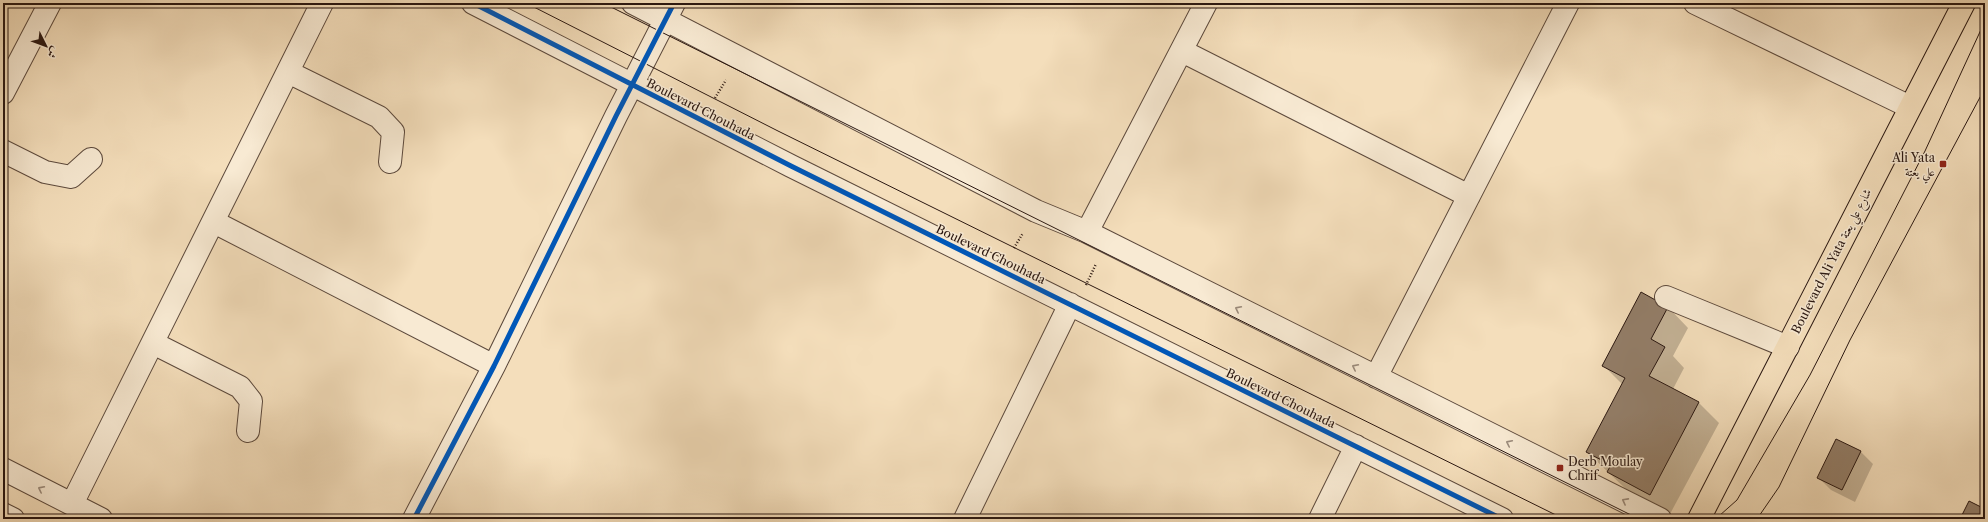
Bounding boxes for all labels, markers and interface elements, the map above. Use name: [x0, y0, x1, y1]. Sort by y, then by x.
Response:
north arrow: [26, 26, 66, 66]
text: ش: [45, 44, 62, 61]
street label: Boulevard Chouhada: [644, 75, 758, 143]
place label: Ali Yata علي يعتة: [1891, 150, 1936, 184]
marker: Ali Yata علي يعتة: [1938, 159, 1948, 169]
street label: Boulevard Ali Yata شارع علي يعتة: [1788, 186, 1879, 338]
street label: Boulevard Chouhada: [934, 221, 1049, 287]
one-way arrow: [1235, 306, 1243, 314]
one-way arrow: [1351, 364, 1359, 372]
street label: Boulevard Chouhada: [1224, 365, 1339, 431]
one-way arrow: [1506, 440, 1513, 448]
place label: Derb Moulay Chrif: [1568, 454, 1643, 483]
marker: Derb Moulay Chrif: [1555, 463, 1565, 473]
one-way arrow: [38, 486, 46, 493]
one-way arrow: [1622, 498, 1630, 505]

